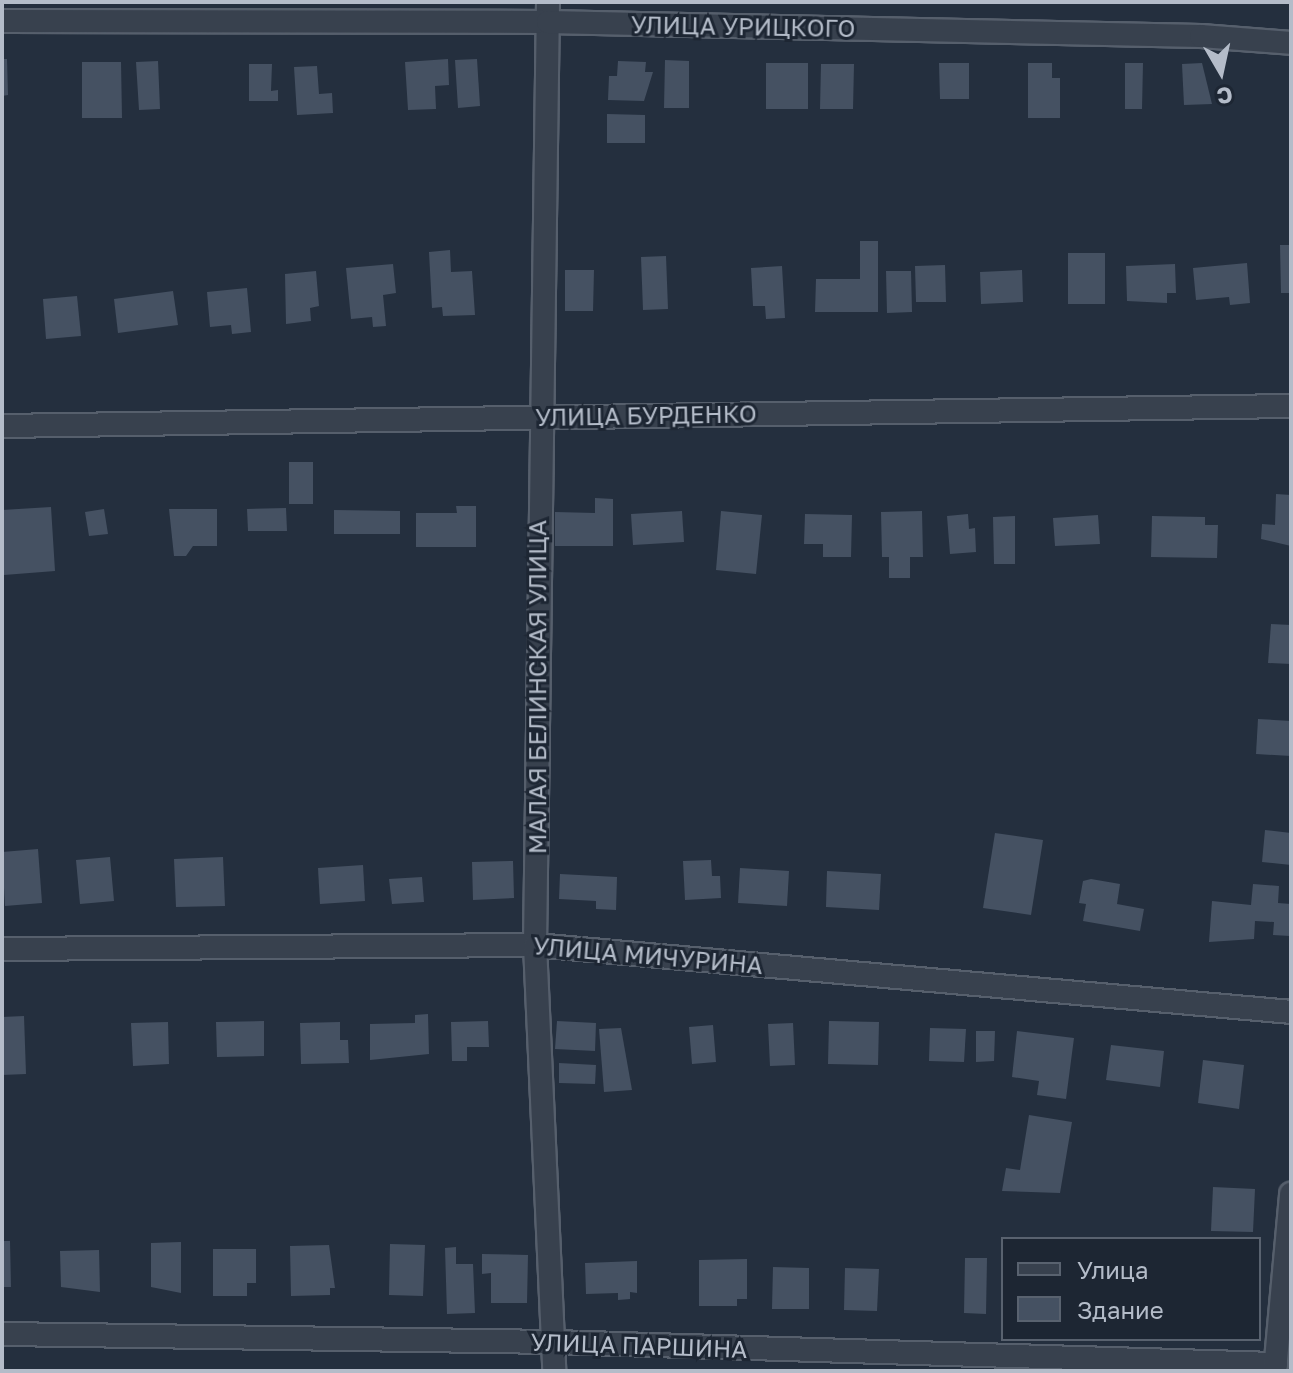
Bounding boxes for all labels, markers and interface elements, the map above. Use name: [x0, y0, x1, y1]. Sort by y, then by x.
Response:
street label: УЛИЦА УРИЦКОГО: [631, 10, 855, 42]
north arrow: [1181, 32, 1261, 112]
text: С: [1215, 82, 1235, 111]
street label: УЛИЦА БУРДЕНКО: [535, 399, 757, 431]
street label: МАЛАЯ БЕЛИНСКАЯ УЛИЦА: [523, 520, 551, 854]
street label: УЛИЦА МИЧУРИНА: [532, 931, 764, 979]
legend: [1001, 1237, 1261, 1341]
text: Улица: [1077, 1255, 1149, 1284]
text: Здание: [1077, 1295, 1164, 1324]
street label: УЛИЦА ПАРШИНА: [530, 1327, 748, 1363]

